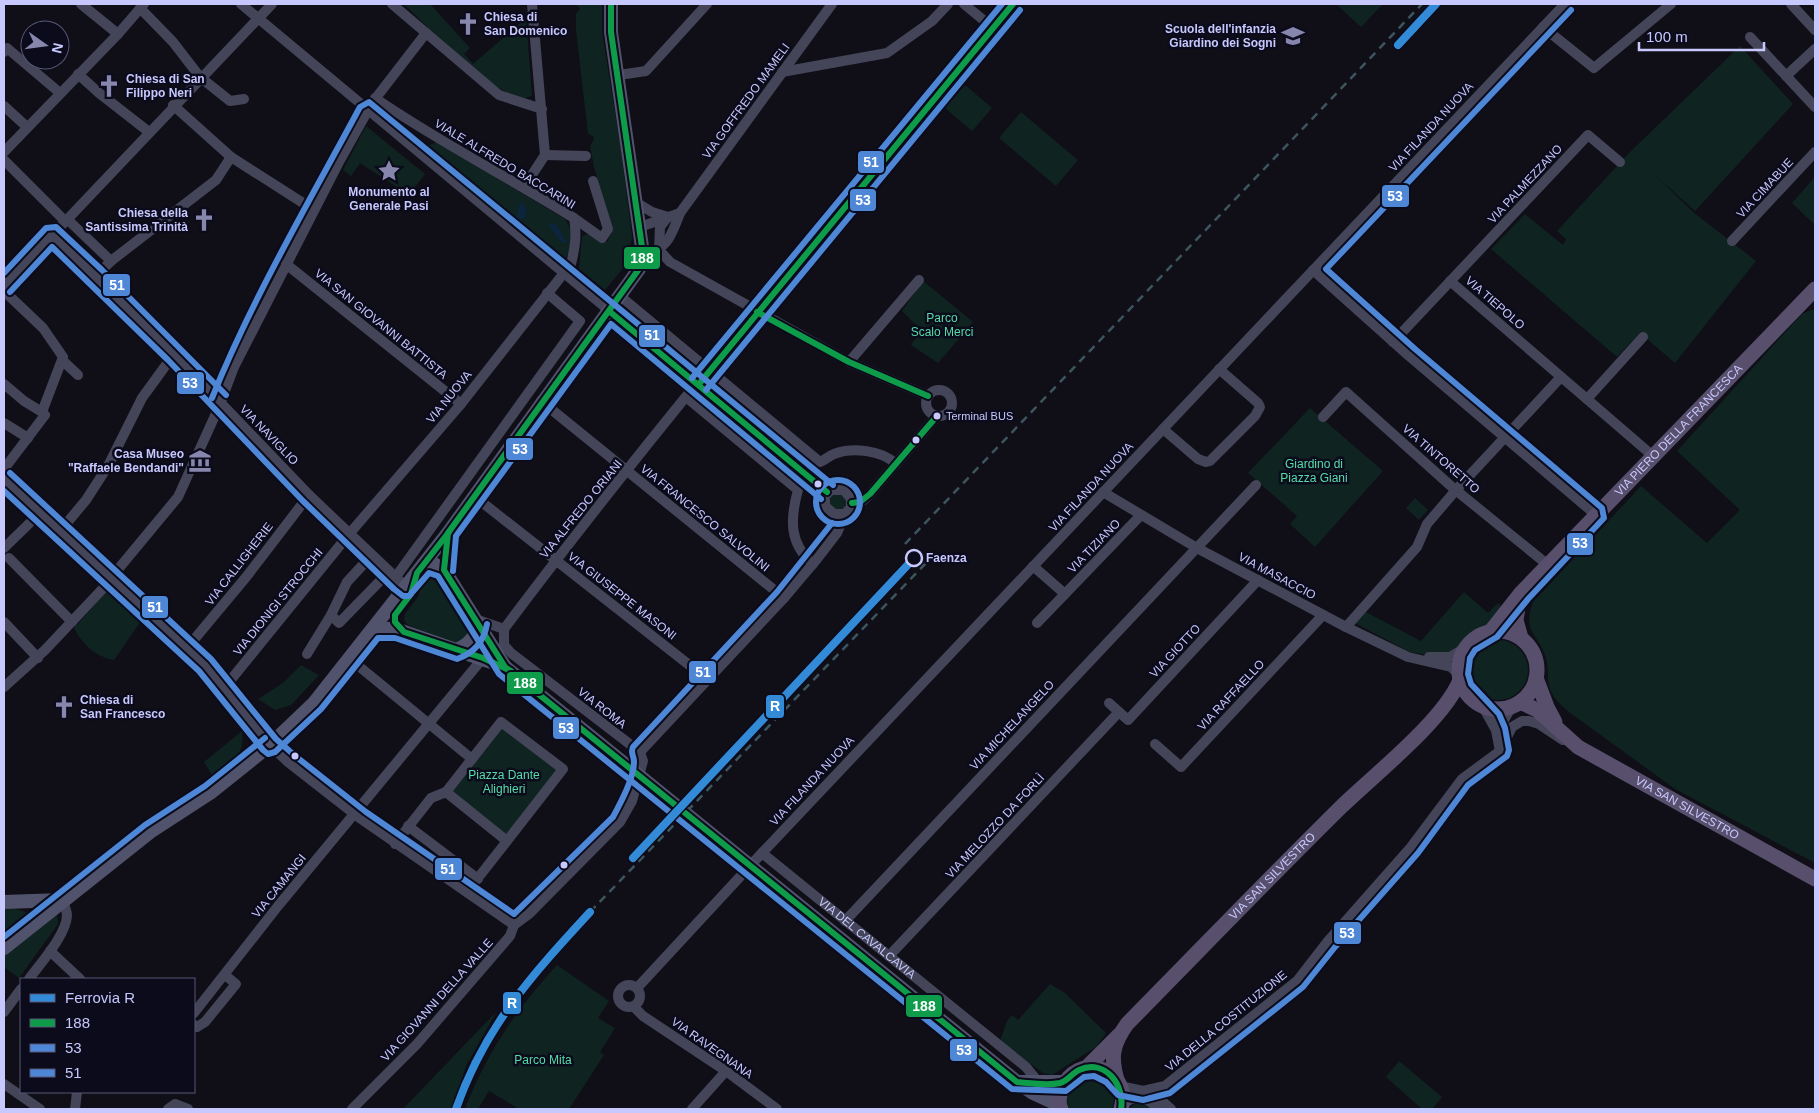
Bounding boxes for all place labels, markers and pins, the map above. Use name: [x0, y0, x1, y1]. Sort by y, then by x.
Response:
place label: Chiesa di San Domenico: [484, 10, 567, 38]
church icon: Chiesa di San Domenico: [455, 11, 481, 37]
place label: Scuola dell'infanzia Giardino dei Sogni: [1165, 22, 1276, 50]
school or university icon: Scuola dell'infanzia Giardino dei Sogni: [1280, 23, 1306, 49]
place label: Chiesa di San Filippo Neri: [126, 72, 205, 100]
church icon: Chiesa di San Filippo Neri: [96, 73, 122, 99]
place icon: Monumento al Generale Pasi: [376, 158, 402, 184]
place label: Monumento al Generale Pasi: [348, 185, 430, 213]
place label: Chiesa della Santissima Trinità: [85, 206, 188, 234]
church icon: Chiesa della Santissima Trinità: [191, 207, 217, 233]
place label: Terminal BUS: [946, 410, 1013, 422]
marker: Terminal BUS: [932, 411, 942, 421]
unlabelled marker: [911, 435, 921, 445]
place label: Casa Museo "Raffaele Bendandi": [68, 447, 184, 475]
museum icon: Casa Museo "Raffaele Bendandi": [187, 448, 213, 474]
unlabelled marker: [813, 479, 823, 489]
marker: Faenza: [905, 549, 923, 567]
place label: Faenza: [926, 551, 967, 565]
place label: Chiesa di San Francesco: [80, 693, 165, 721]
church icon: Chiesa di San Francesco: [51, 694, 77, 720]
unlabelled marker: [290, 751, 300, 761]
unlabelled marker: [559, 860, 569, 870]

